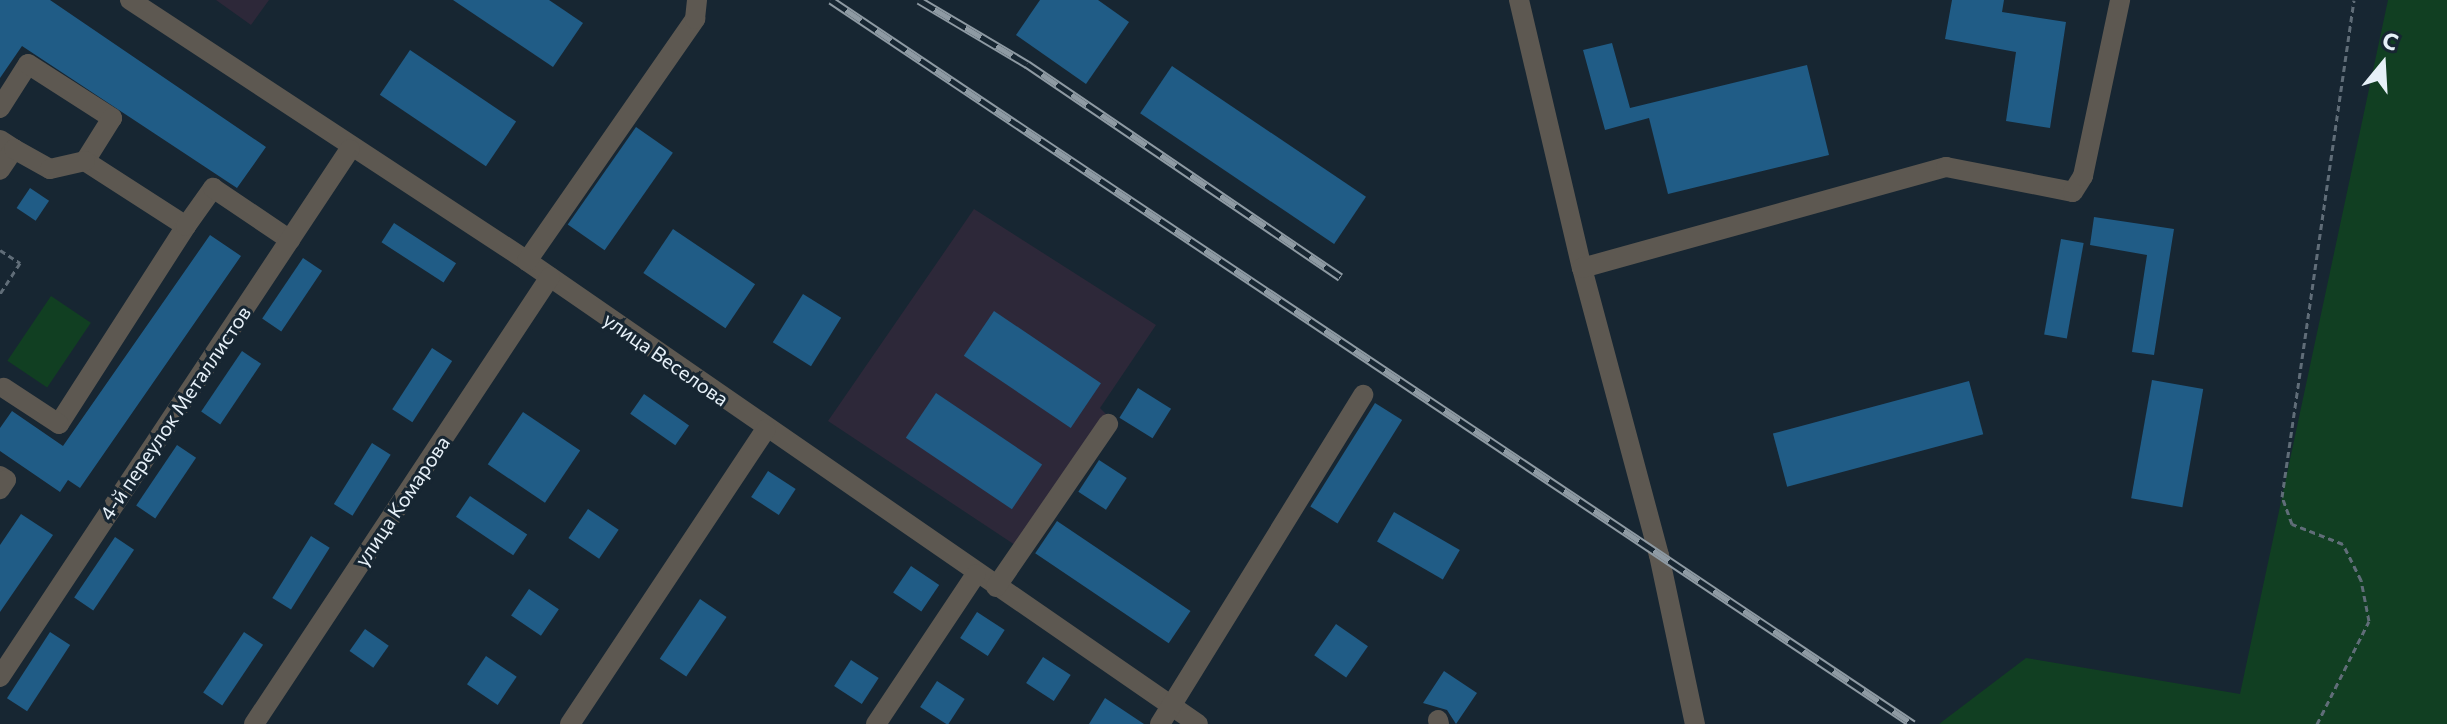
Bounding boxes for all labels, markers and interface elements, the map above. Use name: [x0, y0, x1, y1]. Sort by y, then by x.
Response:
north arrow: [2343, 24, 2423, 104]
text: С: [2379, 26, 2402, 56]
street label: 4-й переулок Металлистов: [94, 301, 256, 525]
street label: улица Веселова: [599, 307, 733, 411]
street label: улица Комарова: [349, 431, 455, 571]

